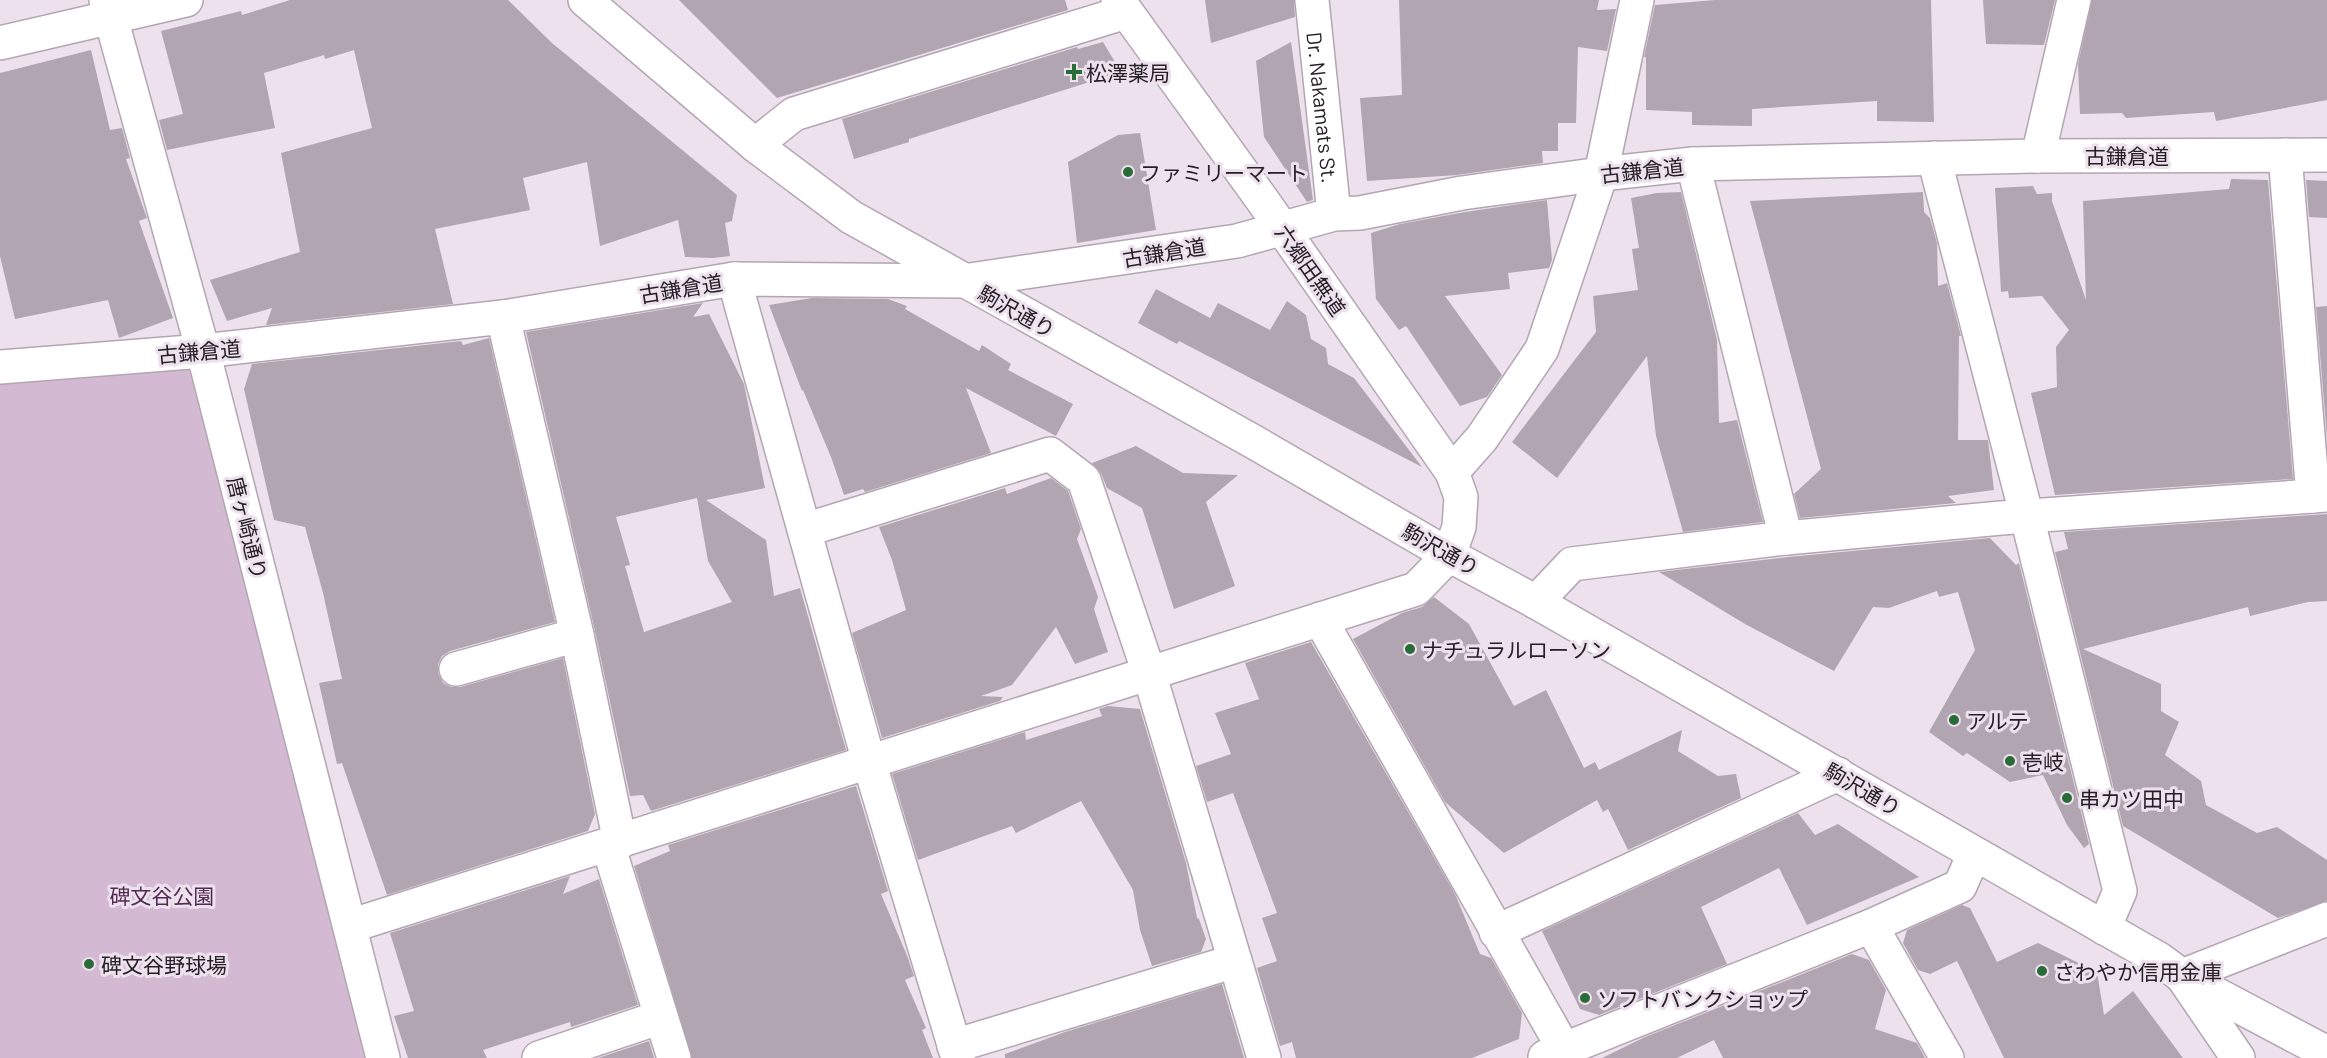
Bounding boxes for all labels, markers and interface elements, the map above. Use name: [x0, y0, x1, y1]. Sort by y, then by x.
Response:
street label: Dr. Nakamats St.: [1303, 31, 1343, 184]
place label: 松澤薬局: [1086, 60, 1170, 85]
marker: 松澤薬局: [1067, 65, 1081, 79]
street label: 古鎌倉道: [2085, 143, 2169, 168]
street label: 古鎌倉道: [1599, 153, 1685, 187]
place label: ファミリーマート: [1140, 160, 1308, 185]
marker: ファミリーマート: [1121, 165, 1135, 179]
street label: 六郷田無道: [1271, 220, 1351, 320]
street label: 古鎌倉道: [1121, 233, 1207, 271]
street label: 古鎌倉道: [638, 269, 724, 307]
street label: 駒沢通り: [974, 280, 1060, 342]
street label: 古鎌倉道: [156, 335, 242, 367]
street label: 唐ヶ崎通り: [223, 474, 273, 582]
street label: 駒沢通り: [1398, 518, 1484, 580]
place label: ナチュラルローソン: [1422, 637, 1611, 662]
marker: ナチュラルローソン: [1403, 642, 1417, 656]
place label: アルテ: [1966, 708, 2029, 733]
marker: アルテ: [1947, 713, 1961, 727]
place label: 壱岐: [2022, 749, 2064, 774]
marker: 壱岐: [2003, 754, 2017, 768]
street label: 駒沢通り: [1820, 757, 1906, 821]
place label: 串カツ田中: [2079, 786, 2184, 811]
marker: 串カツ田中: [2060, 791, 2074, 805]
park label: 碑文谷公園: [110, 883, 215, 908]
place label: 碑文谷野球場: [101, 952, 227, 977]
marker: 碑文谷野球場: [82, 957, 96, 971]
place label: さわやか信用金庫: [2054, 959, 2222, 984]
marker: さわやか信用金庫: [2035, 964, 2049, 978]
place label: ソフトバンクショップ: [1597, 986, 1808, 1011]
marker: ソフトバンクショップ: [1578, 991, 1592, 1005]

